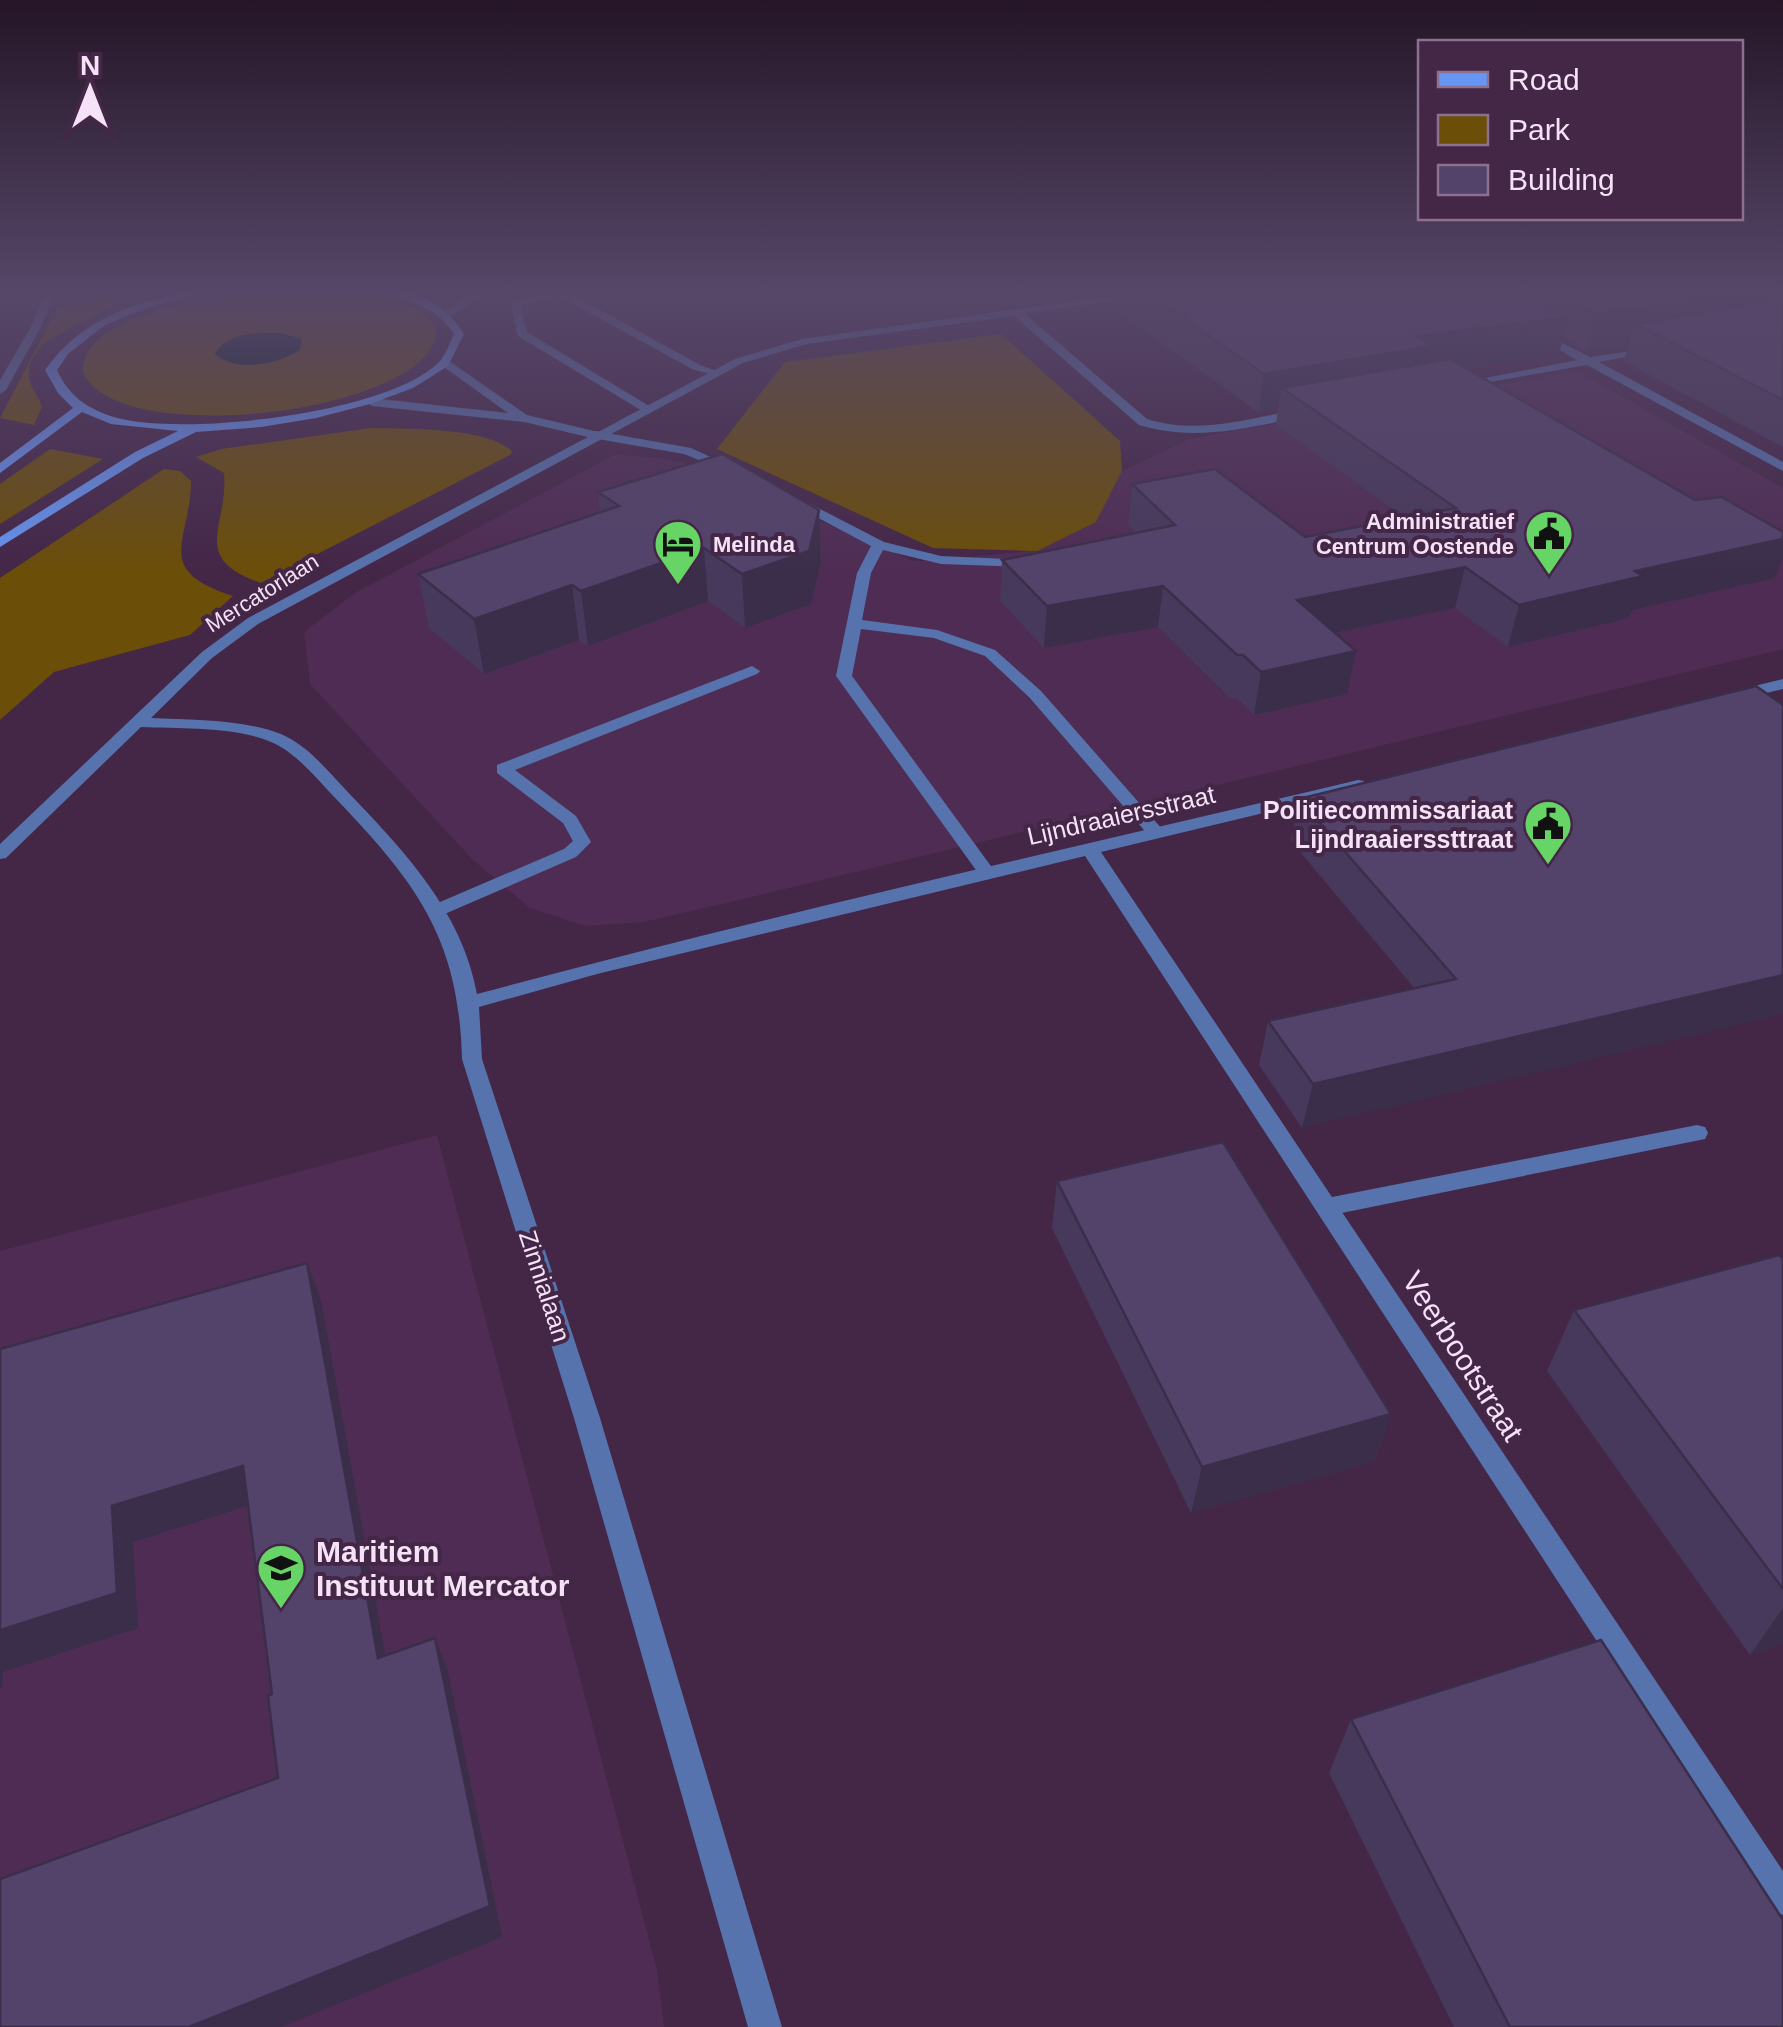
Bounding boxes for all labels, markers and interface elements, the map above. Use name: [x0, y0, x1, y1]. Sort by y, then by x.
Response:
north arrow: [40, 40, 140, 140]
legend: [1418, 40, 1743, 220]
text: N: [80, 50, 100, 81]
text: Road: [1508, 63, 1580, 96]
text: Park: [1508, 113, 1571, 146]
text: Building: [1508, 163, 1615, 196]
public building icon: Administratief Centrum Oostende: [1523, 508, 1575, 576]
place label: Administratief Centrum Oostende: [1316, 509, 1515, 559]
hotel icon: Melinda: [652, 518, 704, 586]
place label: Melinda: [713, 532, 796, 557]
street label: Mercatorlaan: [201, 548, 323, 638]
street label: Lijndraaiersstraat: [1024, 780, 1218, 850]
place label: Politiecommissariaat Lijndraaierssttraat: [1263, 796, 1514, 853]
public building icon: Politiecommissariaat Lijndraaierssttraat: [1522, 798, 1574, 866]
street label: Zinnialaan: [514, 1227, 576, 1345]
street label: Veerbootstraat: [1396, 1265, 1530, 1447]
place label: Maritiem Instituut Mercator: [316, 1535, 570, 1602]
school or university icon: Maritiem Instituut Mercator: [255, 1542, 307, 1610]

